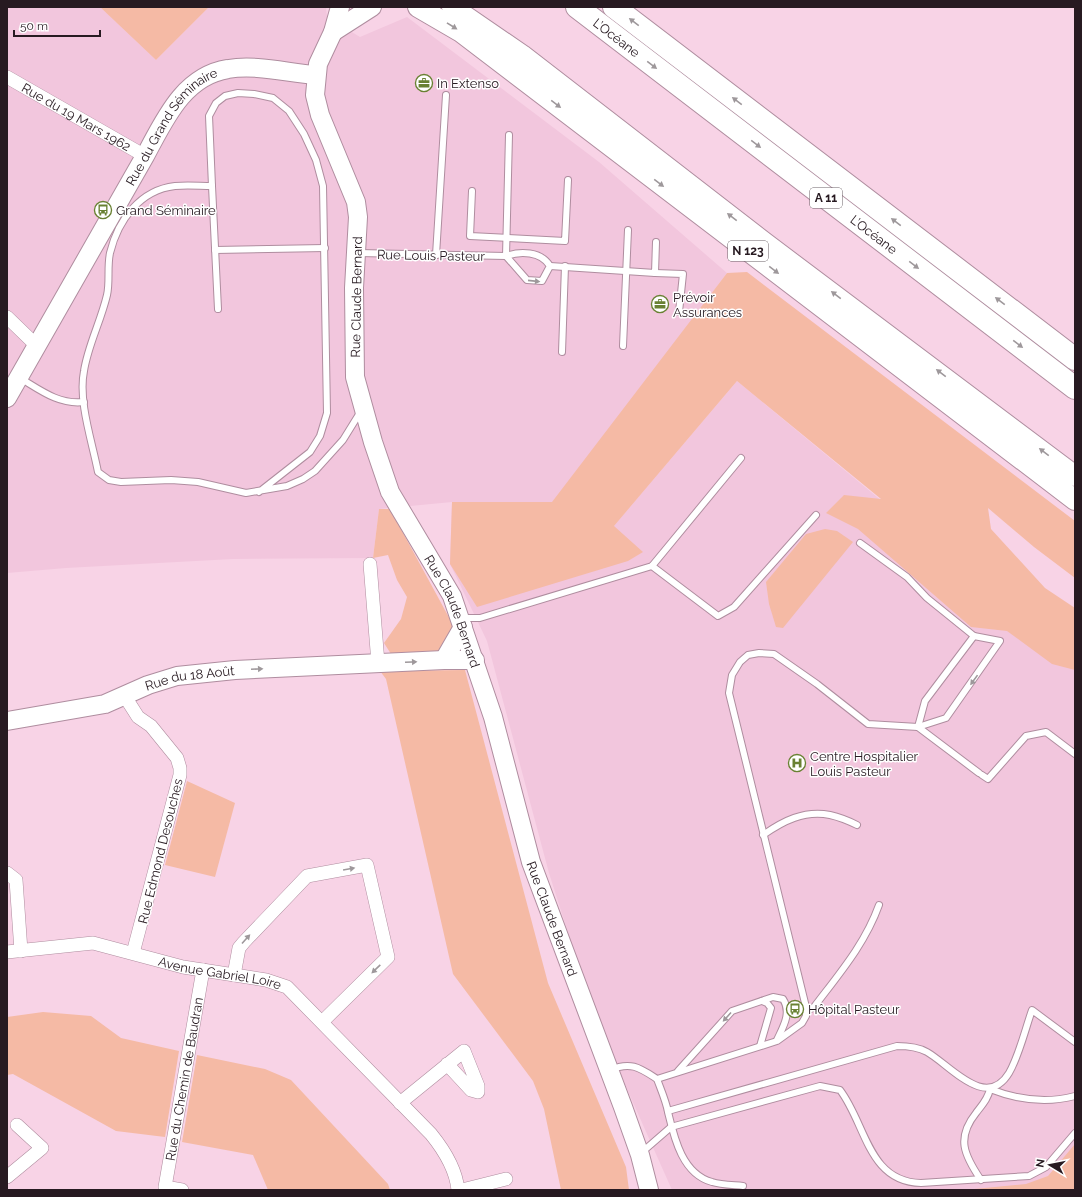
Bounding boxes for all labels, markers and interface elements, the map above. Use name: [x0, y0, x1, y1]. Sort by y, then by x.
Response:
scale bar: [14, 12, 100, 38]
street label: L’Océane: [590, 15, 643, 61]
one-way arrow: [629, 18, 639, 26]
text: 50 m: [20, 19, 48, 33]
one-way arrow: [447, 22, 457, 30]
one-way arrow: [647, 60, 658, 69]
street label: Rue du Grand Séminaire: [123, 65, 220, 188]
office icon: In Extenso: [414, 73, 434, 93]
place label: In Extenso: [437, 76, 499, 91]
street label: Rue du 19 Mars 1962: [19, 80, 134, 154]
one-way arrow: [732, 97, 743, 105]
one-way arrow: [550, 100, 561, 108]
one-way arrow: [750, 139, 761, 148]
one-way arrow: [654, 179, 665, 187]
road number: A 11: [810, 188, 842, 208]
bus stop icon: Grand Séminaire: [93, 200, 113, 220]
place label: Grand Séminaire: [116, 203, 216, 218]
street label: L’Océane: [847, 212, 900, 257]
one-way arrow: [727, 213, 738, 222]
one-way arrow: [891, 218, 902, 227]
street label: Rue Claude Bernard: [348, 236, 365, 358]
road number: N 123: [728, 241, 768, 261]
street label: Rue Louis Pasteur: [377, 247, 485, 264]
one-way arrow: [909, 261, 920, 270]
one-way arrow: [768, 266, 779, 274]
one-way arrow: [528, 277, 540, 284]
place label: Prévoir Assurances: [673, 290, 742, 320]
one-way arrow: [831, 291, 842, 300]
office icon: Prévoir Assurances: [650, 294, 670, 314]
one-way arrow: [994, 297, 1005, 306]
one-way arrow: [1012, 340, 1023, 349]
one-way arrow: [935, 369, 946, 377]
one-way arrow: [1039, 448, 1049, 456]
street label: Rue Claude Bernard: [421, 552, 483, 670]
one-way arrow: [405, 658, 417, 665]
street label: Rue du 18 Août: [143, 663, 236, 694]
one-way arrow: [251, 665, 263, 672]
one-way arrow: [970, 674, 978, 685]
place label: Centre Hospitalier Louis Pasteur: [810, 749, 919, 779]
hospital icon: Centre Hospitalier Louis Pasteur: [787, 753, 807, 773]
street label: Rue Edmond Desouches: [135, 777, 186, 925]
street label: Rue Claude Bernard: [523, 859, 580, 978]
one-way arrow: [343, 865, 355, 871]
one-way arrow: [242, 934, 251, 944]
street label: Avenue Gabriel Loire: [157, 954, 284, 993]
one-way arrow: [371, 964, 381, 974]
street label: Rue du Chemin de Baudran: [163, 996, 206, 1162]
bus stop icon: Hôpital Pasteur: [785, 999, 805, 1019]
place label: Hôpital Pasteur: [808, 1002, 900, 1017]
one-way arrow: [723, 1012, 732, 1021]
north arrow: [1030, 1145, 1070, 1185]
text: N: [1034, 1158, 1048, 1169]

